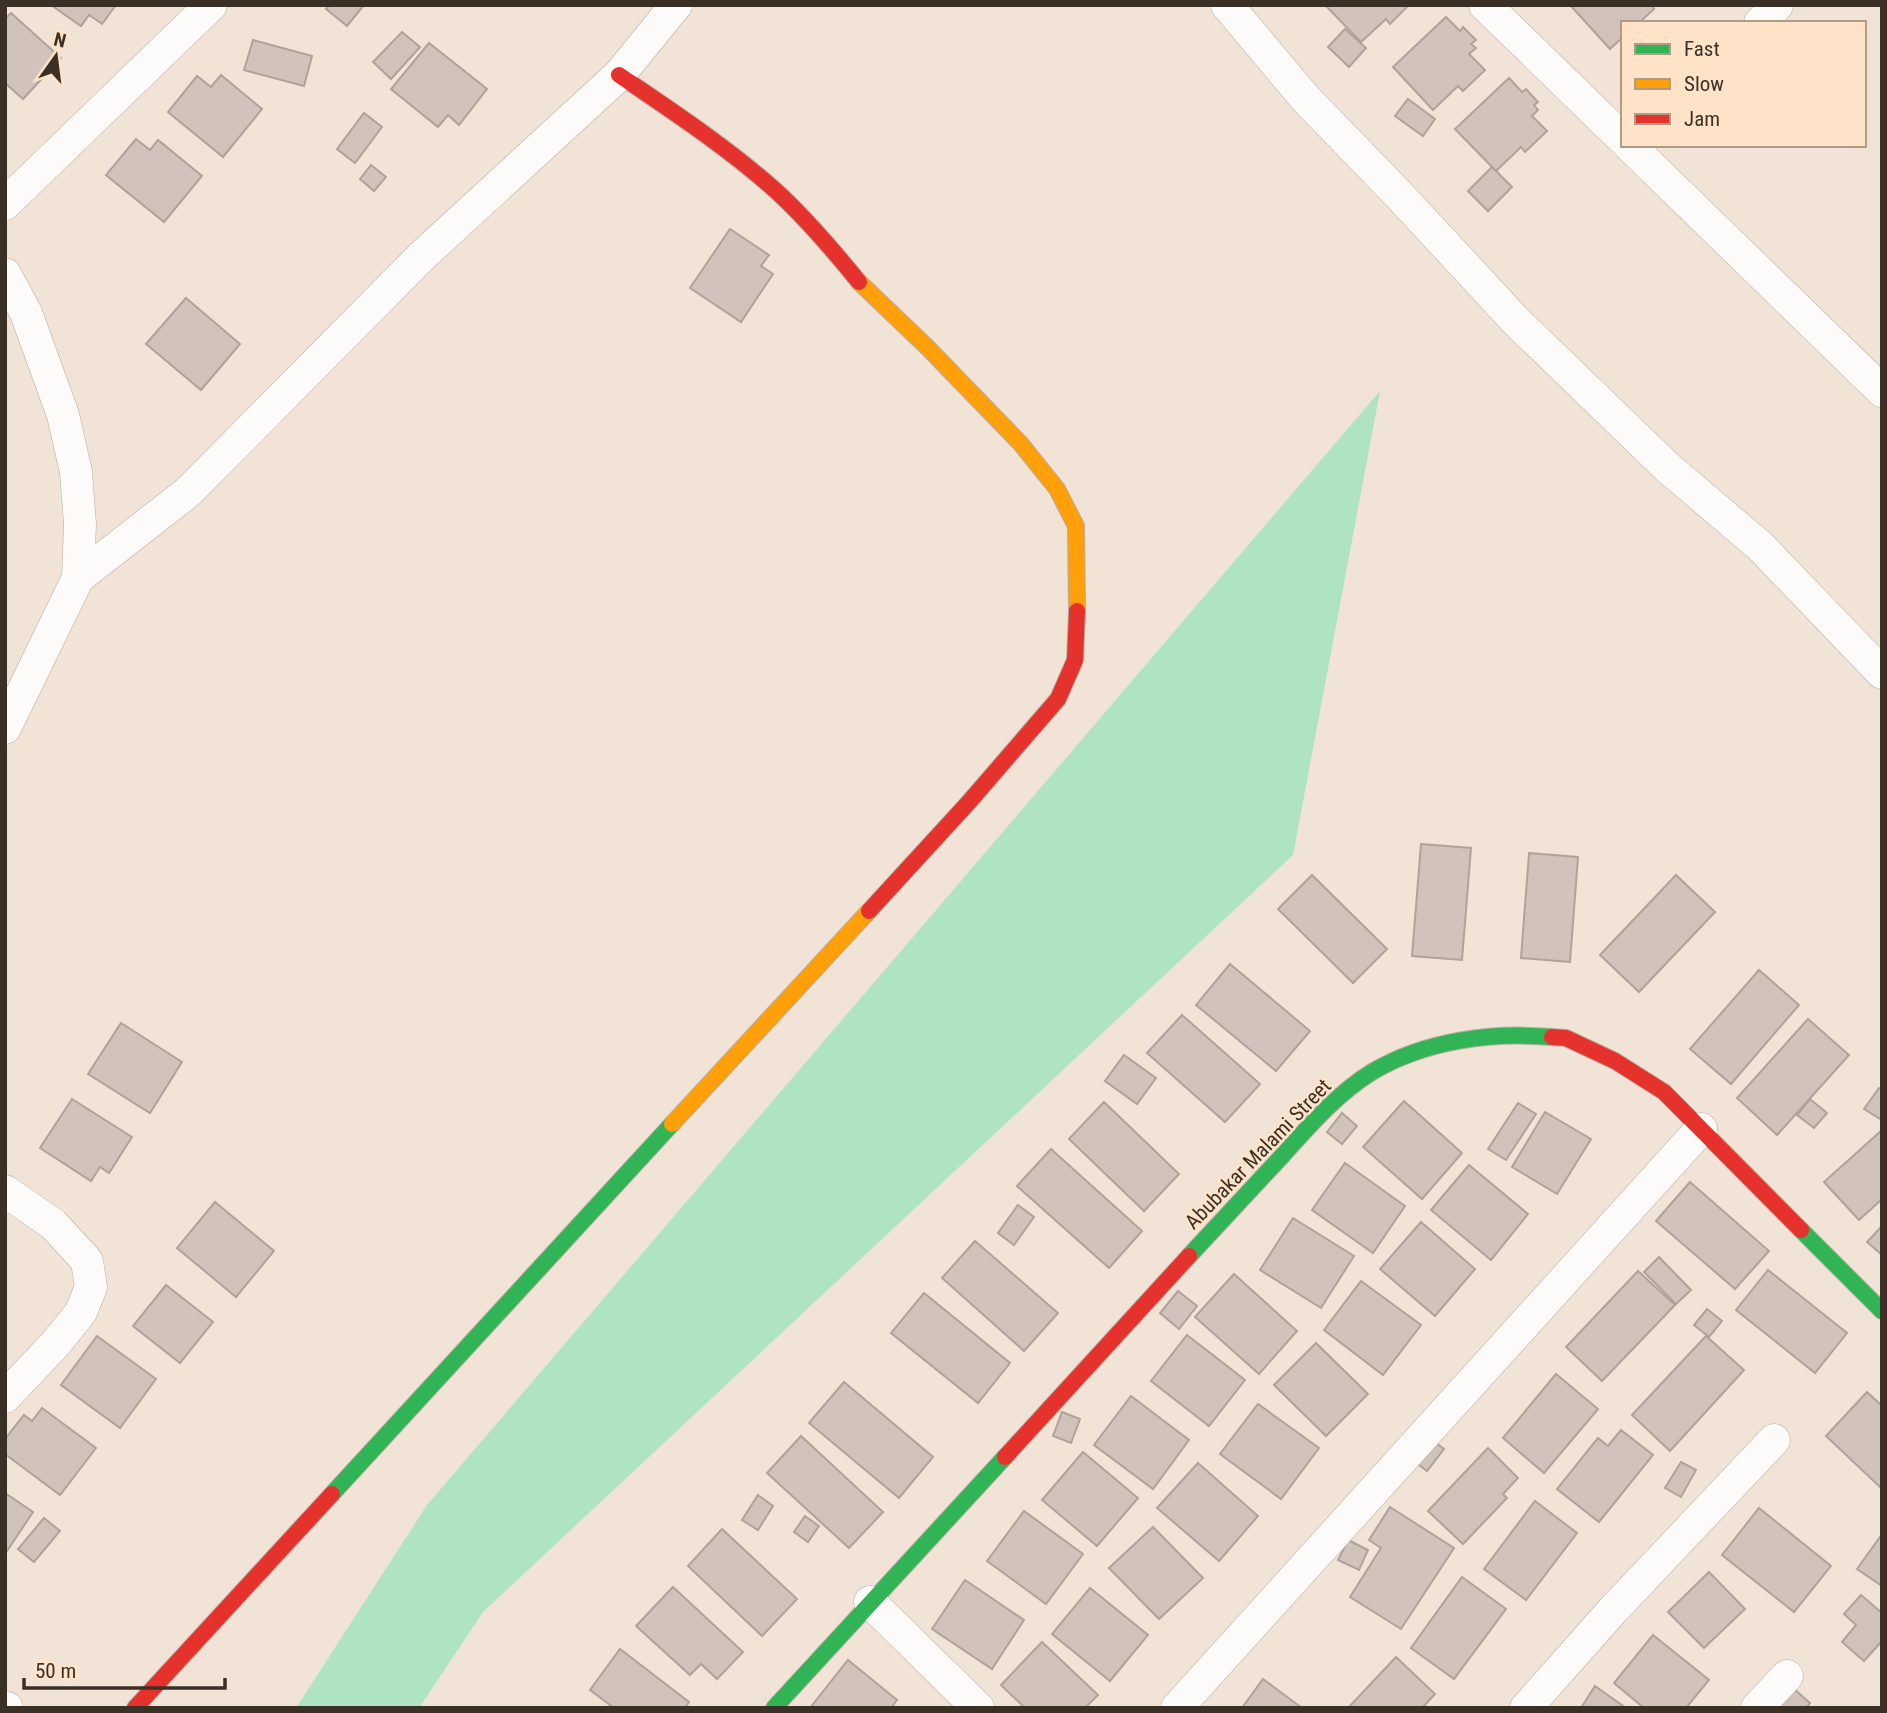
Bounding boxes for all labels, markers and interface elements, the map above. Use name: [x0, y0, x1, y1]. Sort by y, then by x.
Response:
north arrow: [21, 21, 91, 91]
legend: [1621, 21, 1866, 147]
text: N: [52, 27, 68, 53]
text: Fast: [1684, 37, 1720, 61]
text: Slow: [1684, 72, 1724, 96]
text: Jam: [1684, 107, 1720, 131]
street label: Abubakar Malami Street: [1180, 1074, 1336, 1234]
scale bar: [24, 1646, 226, 1690]
text: 50 m: [35, 1659, 76, 1683]

